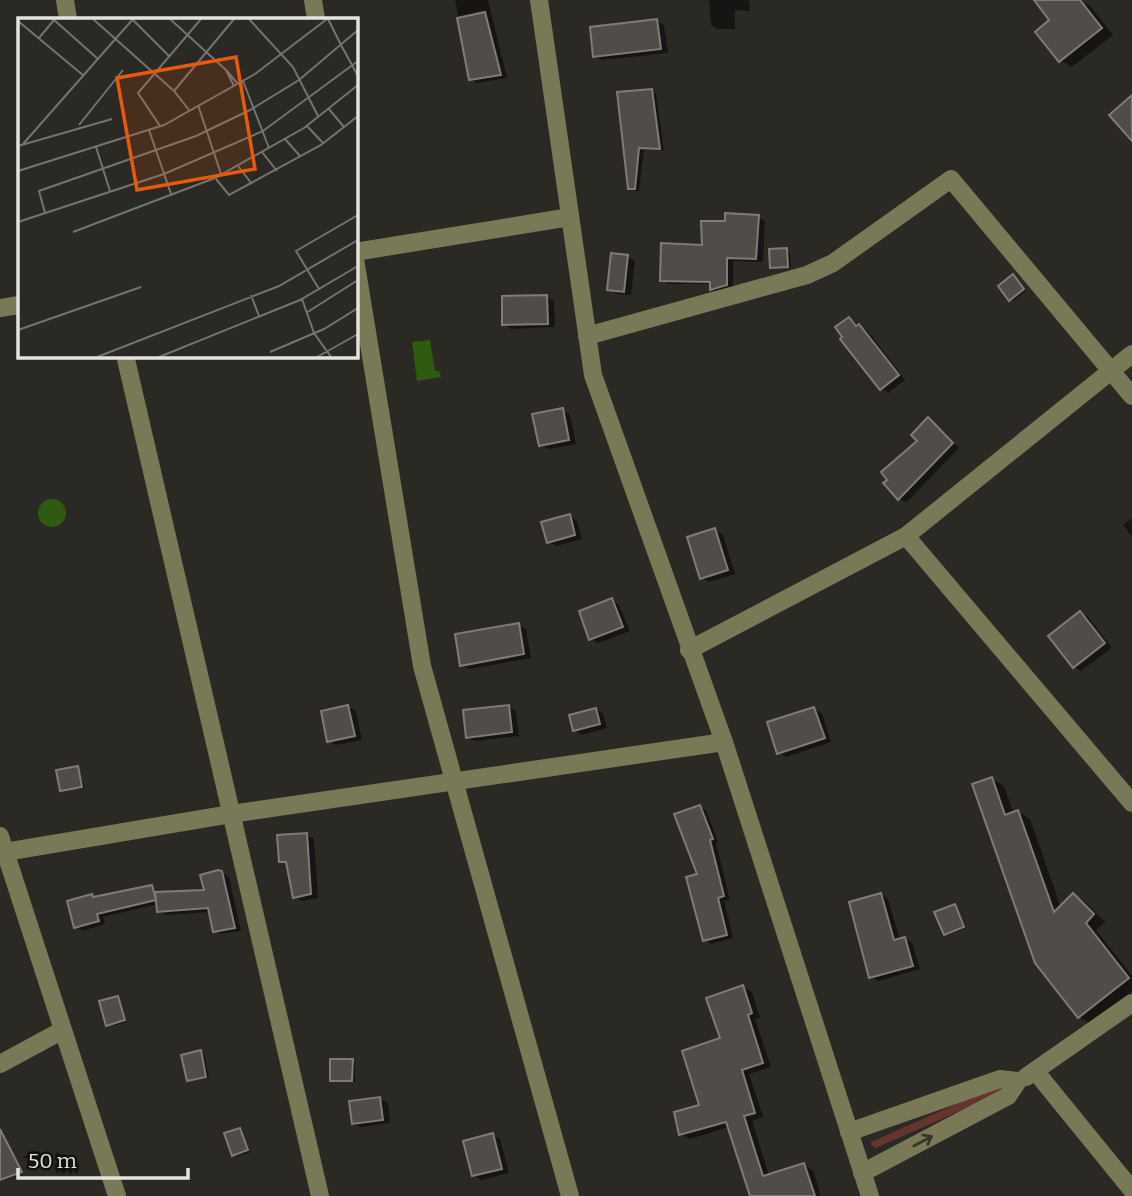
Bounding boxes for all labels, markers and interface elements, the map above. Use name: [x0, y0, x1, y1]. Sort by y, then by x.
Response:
inset map: [18, 18, 357, 357]
one-way arrow: [912, 1134, 932, 1148]
scale bar: [18, 1136, 187, 1180]
text: 50 m: [28, 1148, 77, 1174]

